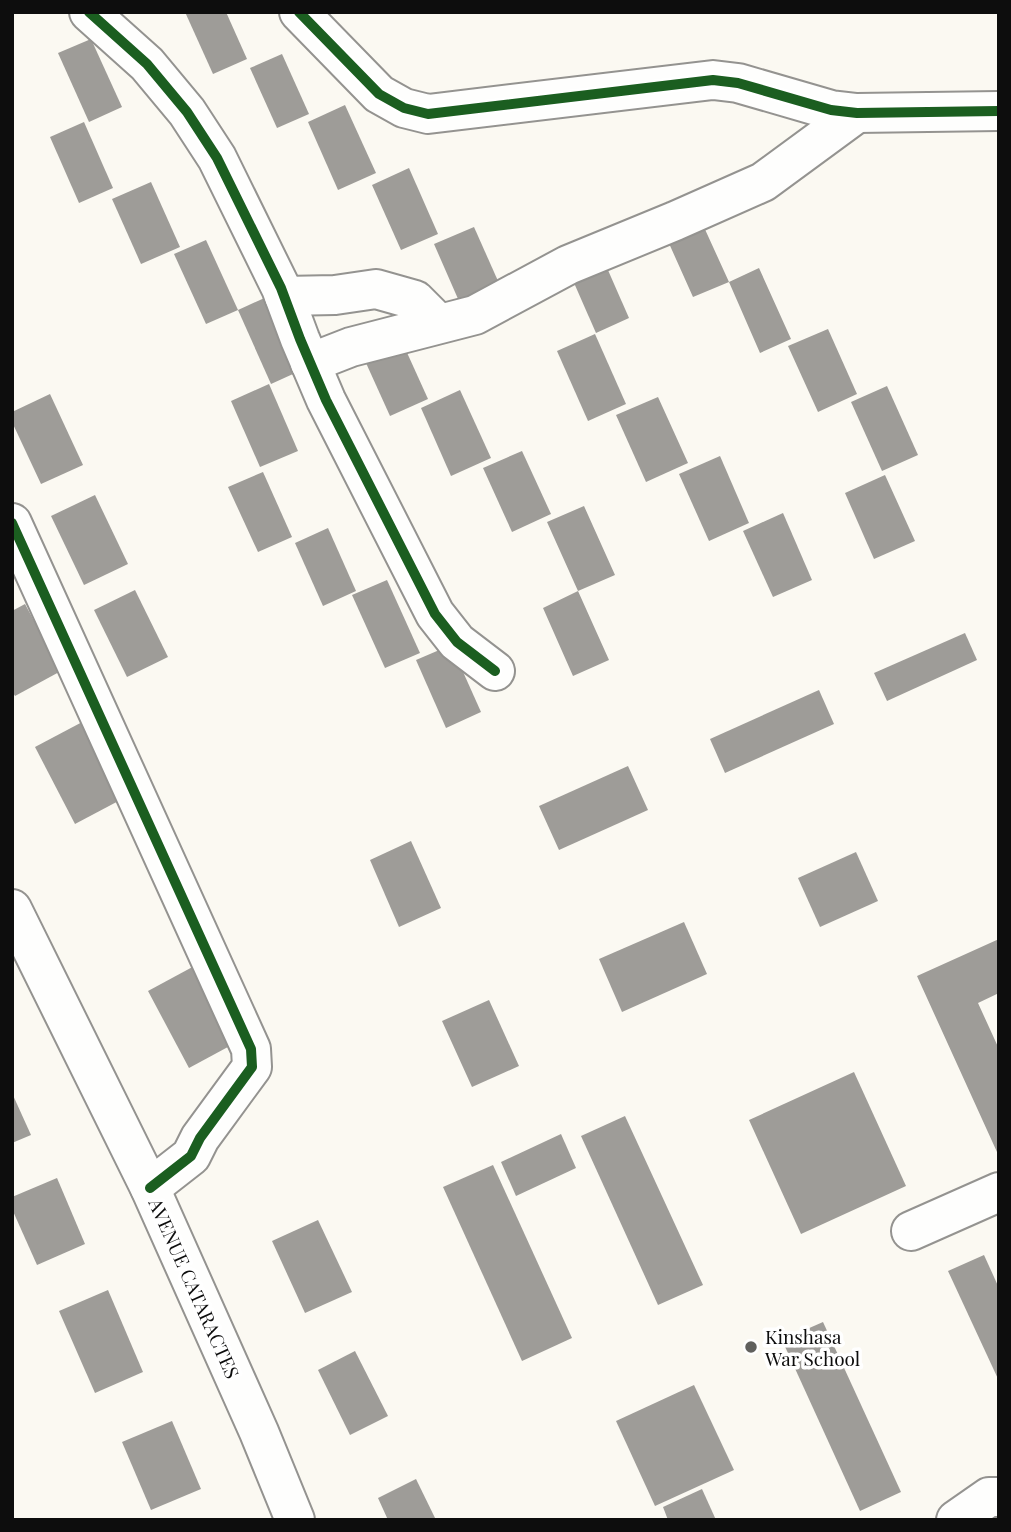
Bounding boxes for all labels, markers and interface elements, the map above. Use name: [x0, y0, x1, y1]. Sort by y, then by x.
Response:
street label: AVENUE CATARACTES: [143, 1193, 246, 1382]
place label: Kinshasa War School: [764, 1323, 861, 1371]
marker: Kinshasa War School: [743, 1339, 759, 1355]

